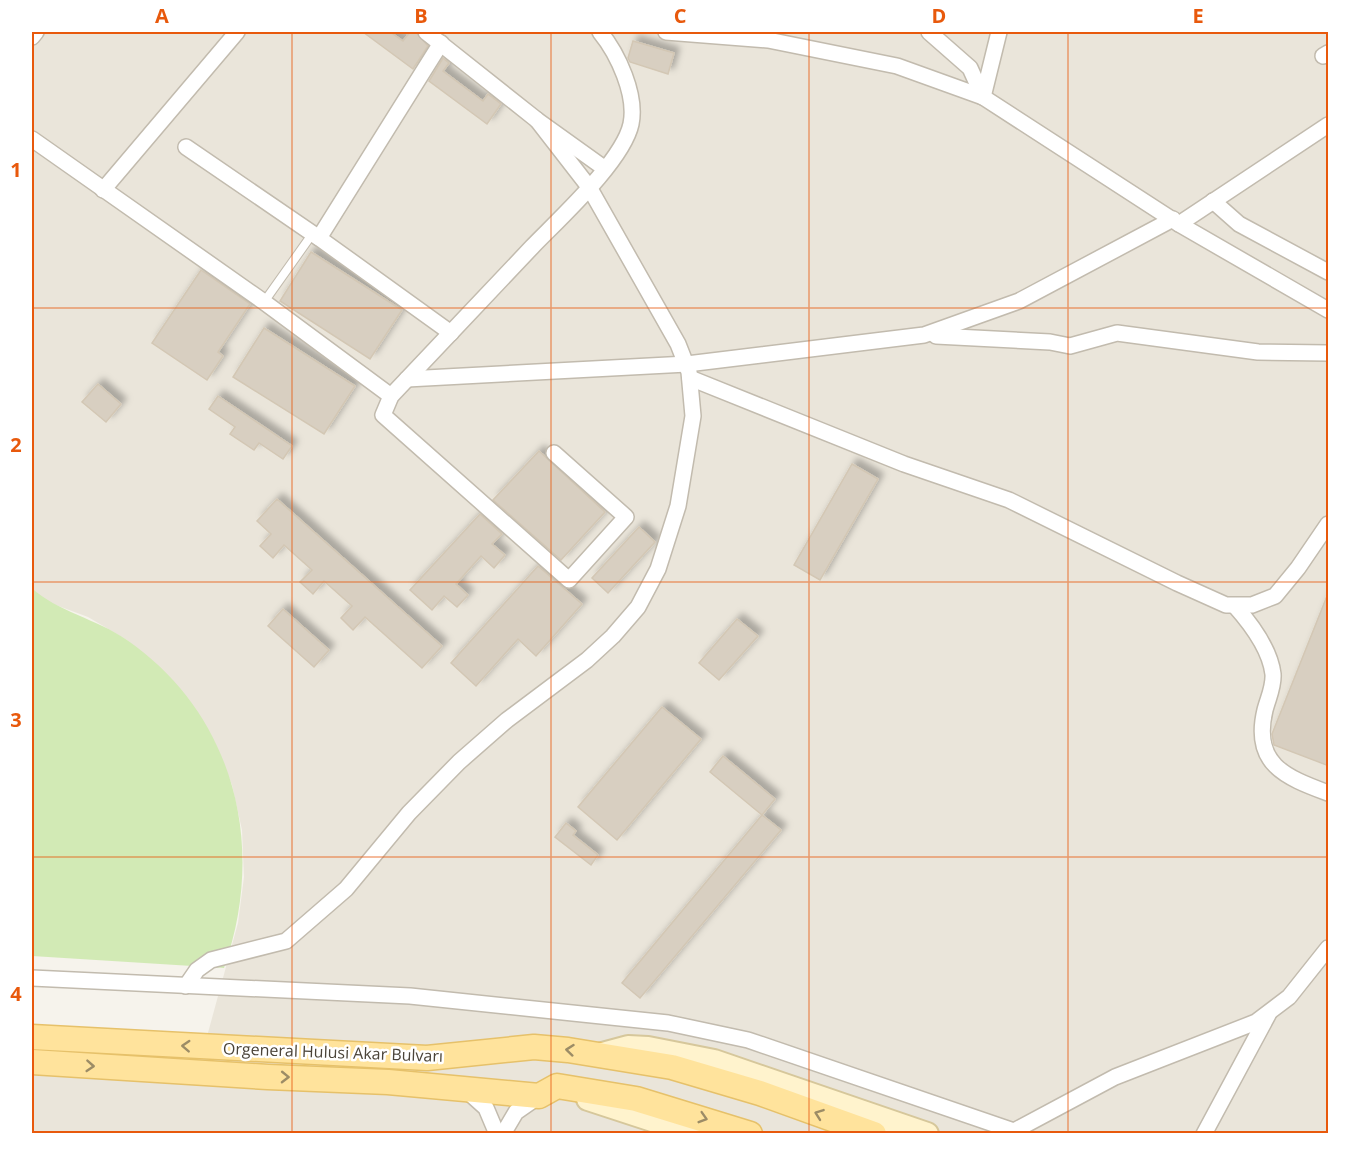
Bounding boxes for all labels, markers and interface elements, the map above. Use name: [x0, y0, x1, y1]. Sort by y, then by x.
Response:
text: A: [155, 2, 169, 29]
text: B: [414, 2, 428, 29]
text: C: [674, 2, 687, 29]
text: D: [932, 2, 946, 29]
text: E: [1192, 2, 1204, 29]
text: 1: [10, 156, 22, 183]
text: 2: [10, 431, 22, 458]
text: 3: [10, 706, 22, 733]
text: 4: [10, 980, 22, 1007]
street label: Orgeneral Hulusi Akar Bulvarı: [223, 1037, 443, 1067]
one-way arrow: [182, 1040, 191, 1053]
one-way arrow: [565, 1044, 574, 1057]
one-way arrow: [85, 1059, 94, 1072]
one-way arrow: [280, 1071, 289, 1084]
one-way arrow: [814, 1108, 825, 1121]
one-way arrow: [697, 1111, 708, 1124]

